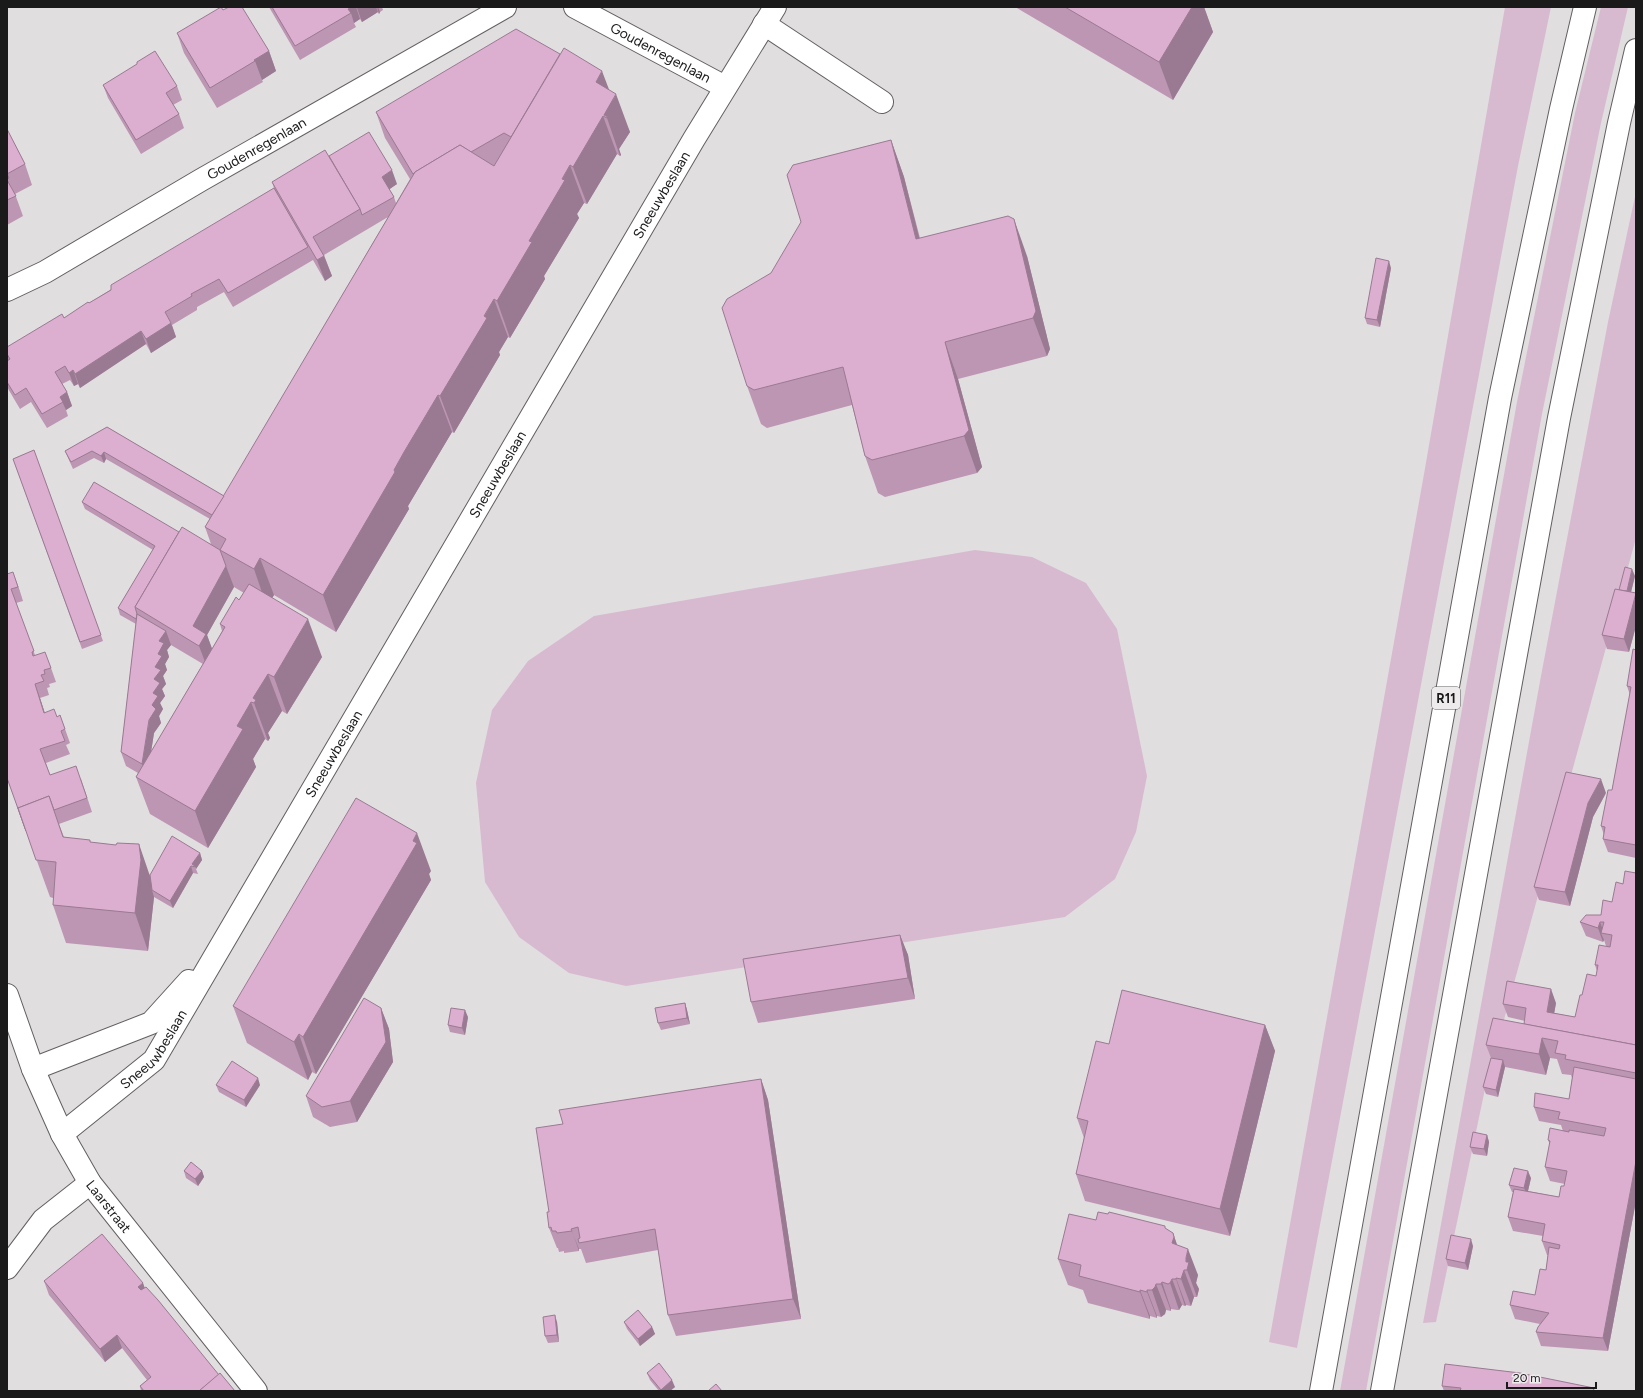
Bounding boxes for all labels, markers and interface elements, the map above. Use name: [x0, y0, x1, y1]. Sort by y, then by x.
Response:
street label: Goudenregenlaan: [607, 19, 714, 86]
street label: Goudenregenlaan: [204, 113, 309, 183]
street label: Sneeuwbeslaan: [629, 148, 694, 241]
street label: Sneeuwbeslaan: [465, 428, 530, 521]
road number: R11: [1432, 687, 1460, 709]
street label: Sneeuwbeslaan: [301, 707, 366, 800]
street label: Sneeuwbeslaan: [117, 1006, 190, 1092]
street label: Laarstraat: [83, 1177, 135, 1236]
scale bar: [1507, 1364, 1596, 1390]
text: 20 m: [1513, 1371, 1541, 1385]

